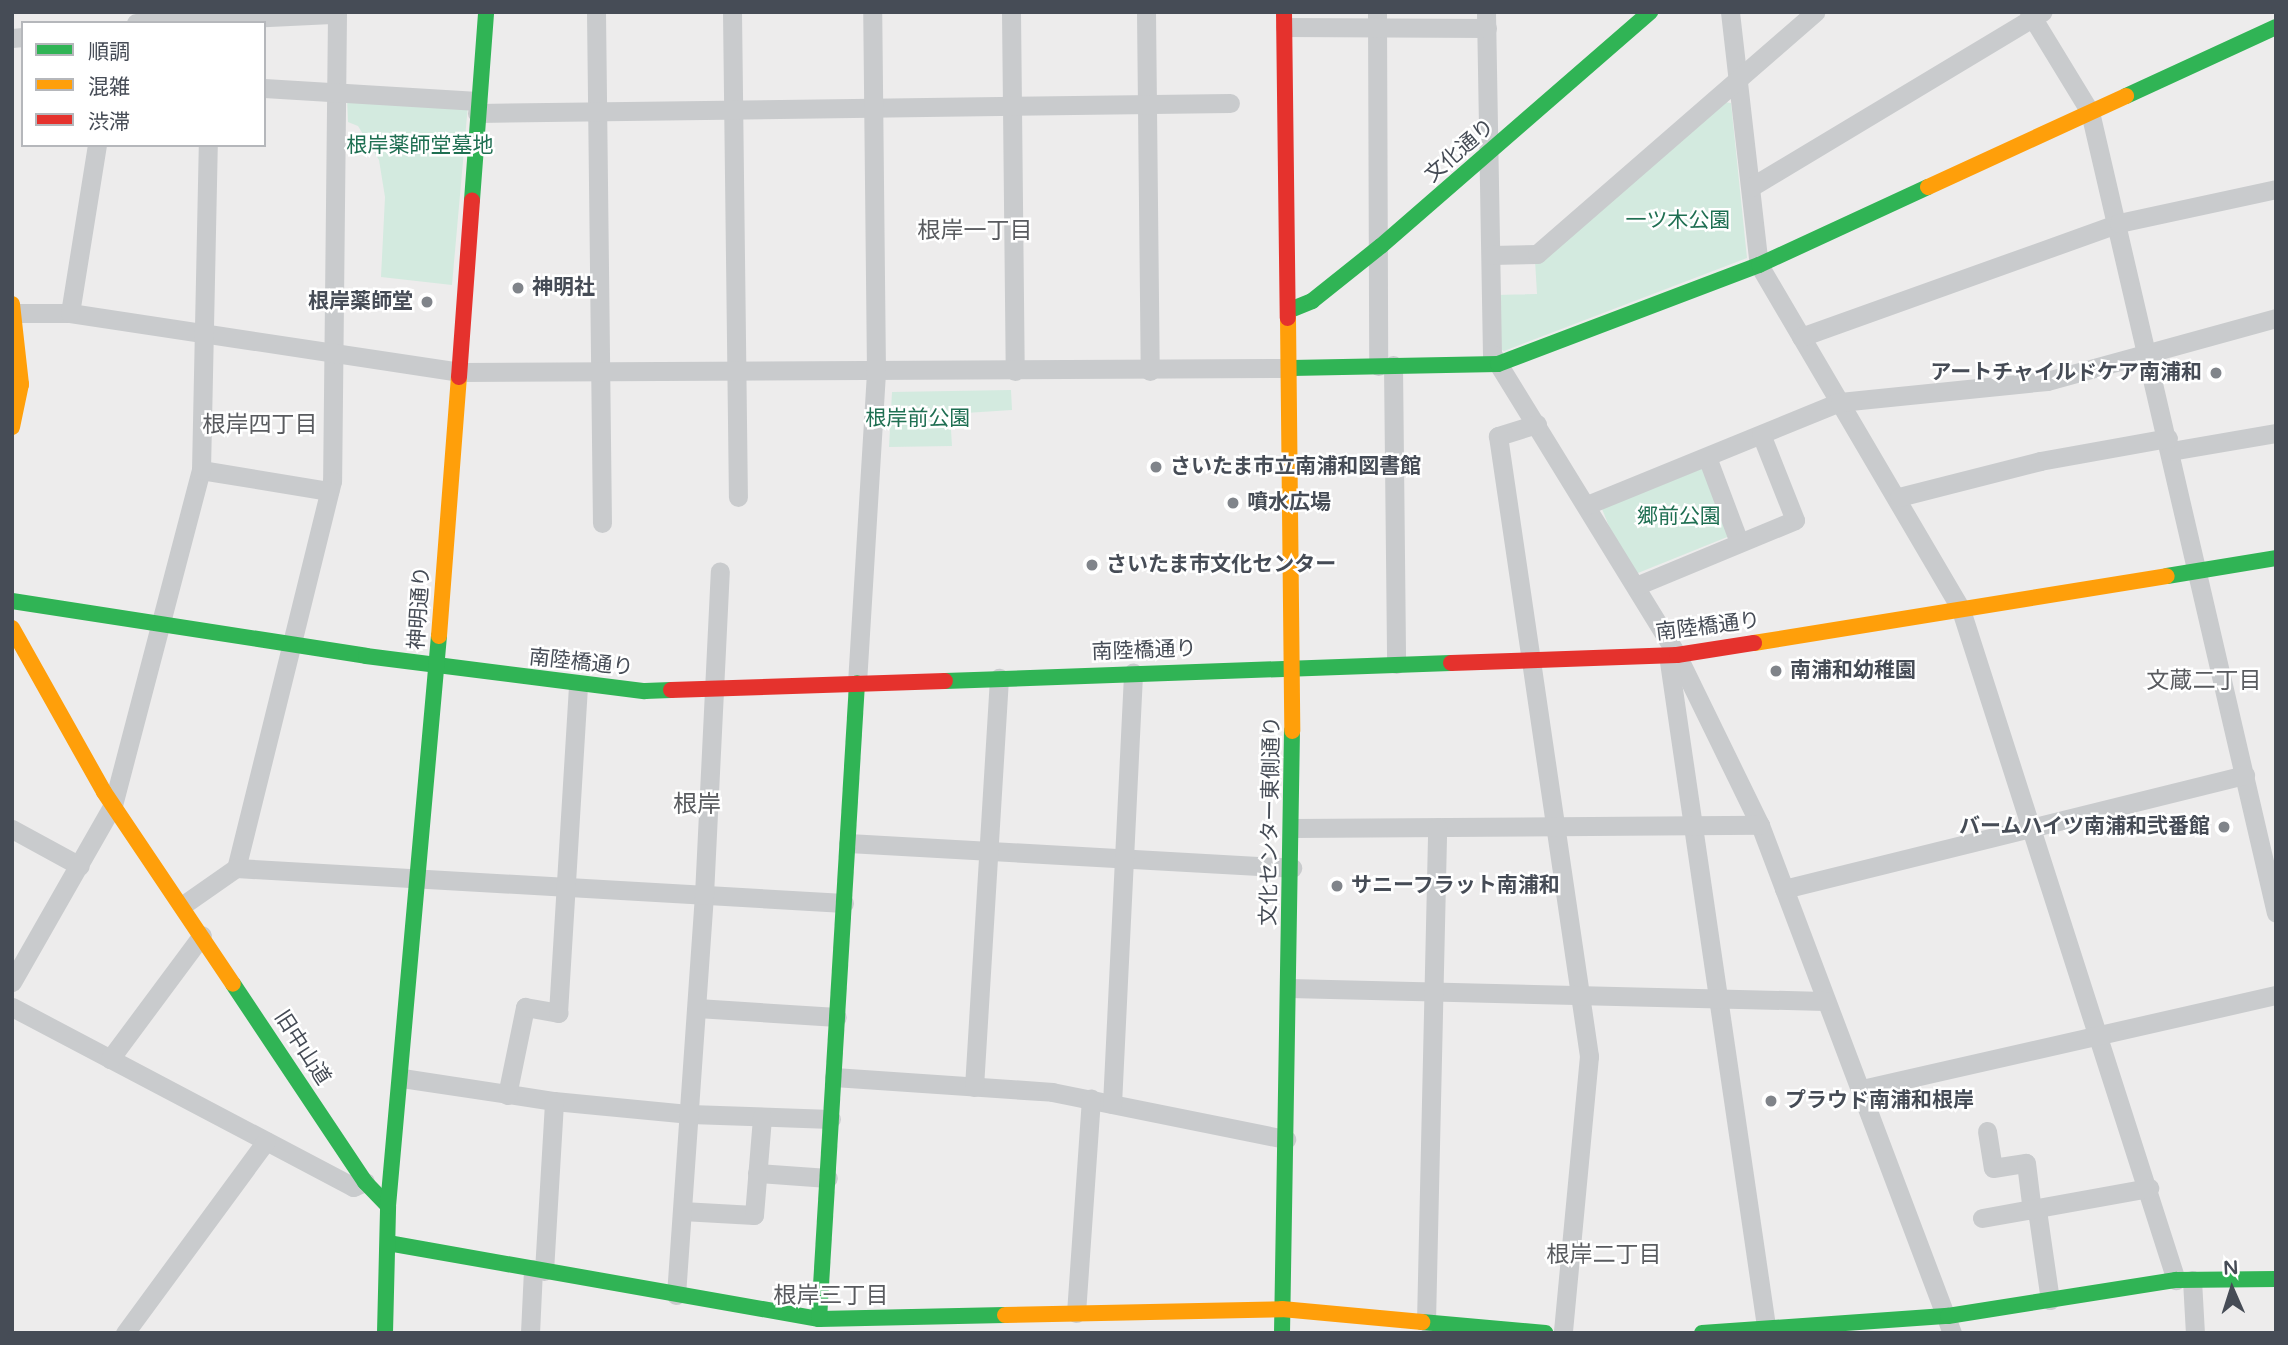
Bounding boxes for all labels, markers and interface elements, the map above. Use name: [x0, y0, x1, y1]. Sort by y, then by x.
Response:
legend: [21, 21, 266, 147]
text: 順調: [88, 40, 130, 65]
text: 混雑: [88, 75, 130, 100]
text: 渋滞: [88, 110, 130, 135]
street label: 文化通り: [1420, 114, 1500, 188]
park label: 根岸薬師堂墓地: [347, 133, 493, 159]
park label: 一ツ木公園: [1626, 208, 1730, 234]
district label: 根岸一丁目: [918, 217, 1032, 245]
place label: 神明社: [532, 275, 595, 301]
marker: 神明社: [510, 280, 526, 296]
place label: 根岸薬師堂: [308, 289, 413, 315]
marker: 根岸薬師堂: [419, 294, 435, 310]
place label: アートチャイルドケア南浦和: [1930, 360, 2202, 386]
marker: アートチャイルドケア南浦和: [2208, 365, 2224, 381]
park label: 根岸前公園: [866, 406, 970, 432]
district label: 根岸四丁目: [203, 411, 317, 439]
place label: さいたま市立南浦和図書館: [1170, 454, 1422, 480]
marker: さいたま市立南浦和図書館: [1148, 459, 1164, 475]
place label: 噴水広場: [1247, 490, 1331, 516]
marker: 噴水広場: [1225, 495, 1241, 511]
park label: 郷前公園: [1637, 504, 1721, 530]
place label: さいたま市文化センター: [1106, 552, 1337, 578]
marker: さいたま市文化センター: [1084, 557, 1100, 573]
street label: 神明通り: [405, 565, 435, 651]
street label: 南陸橋通り: [1654, 608, 1762, 646]
street label: 南陸橋通り: [1091, 637, 1197, 665]
street label: 南陸橋通り: [527, 645, 635, 681]
place label: 南浦和幼稚園: [1790, 658, 1916, 684]
marker: 南浦和幼稚園: [1768, 663, 1784, 679]
district label: 文蔵二丁目: [2147, 667, 2261, 695]
street label: 文化センター東側通り: [1257, 716, 1285, 926]
district label: 根岸: [673, 791, 721, 819]
place label: バームハイツ南浦和弐番館: [1958, 814, 2210, 840]
marker: バームハイツ南浦和弐番館: [2216, 819, 2232, 835]
place label: サニーフラット南浦和: [1351, 873, 1561, 899]
marker: サニーフラット南浦和: [1329, 878, 1345, 894]
street label: 旧中山道: [269, 1006, 335, 1090]
place label: プラウド南浦和根岸: [1785, 1088, 1974, 1114]
marker: プラウド南浦和根岸: [1763, 1093, 1779, 1109]
district label: 根岸二丁目: [1547, 1241, 1661, 1269]
north arrow: [2197, 1254, 2267, 1324]
text: N: [2223, 1257, 2239, 1279]
district label: 根岸三丁目: [774, 1282, 888, 1310]

